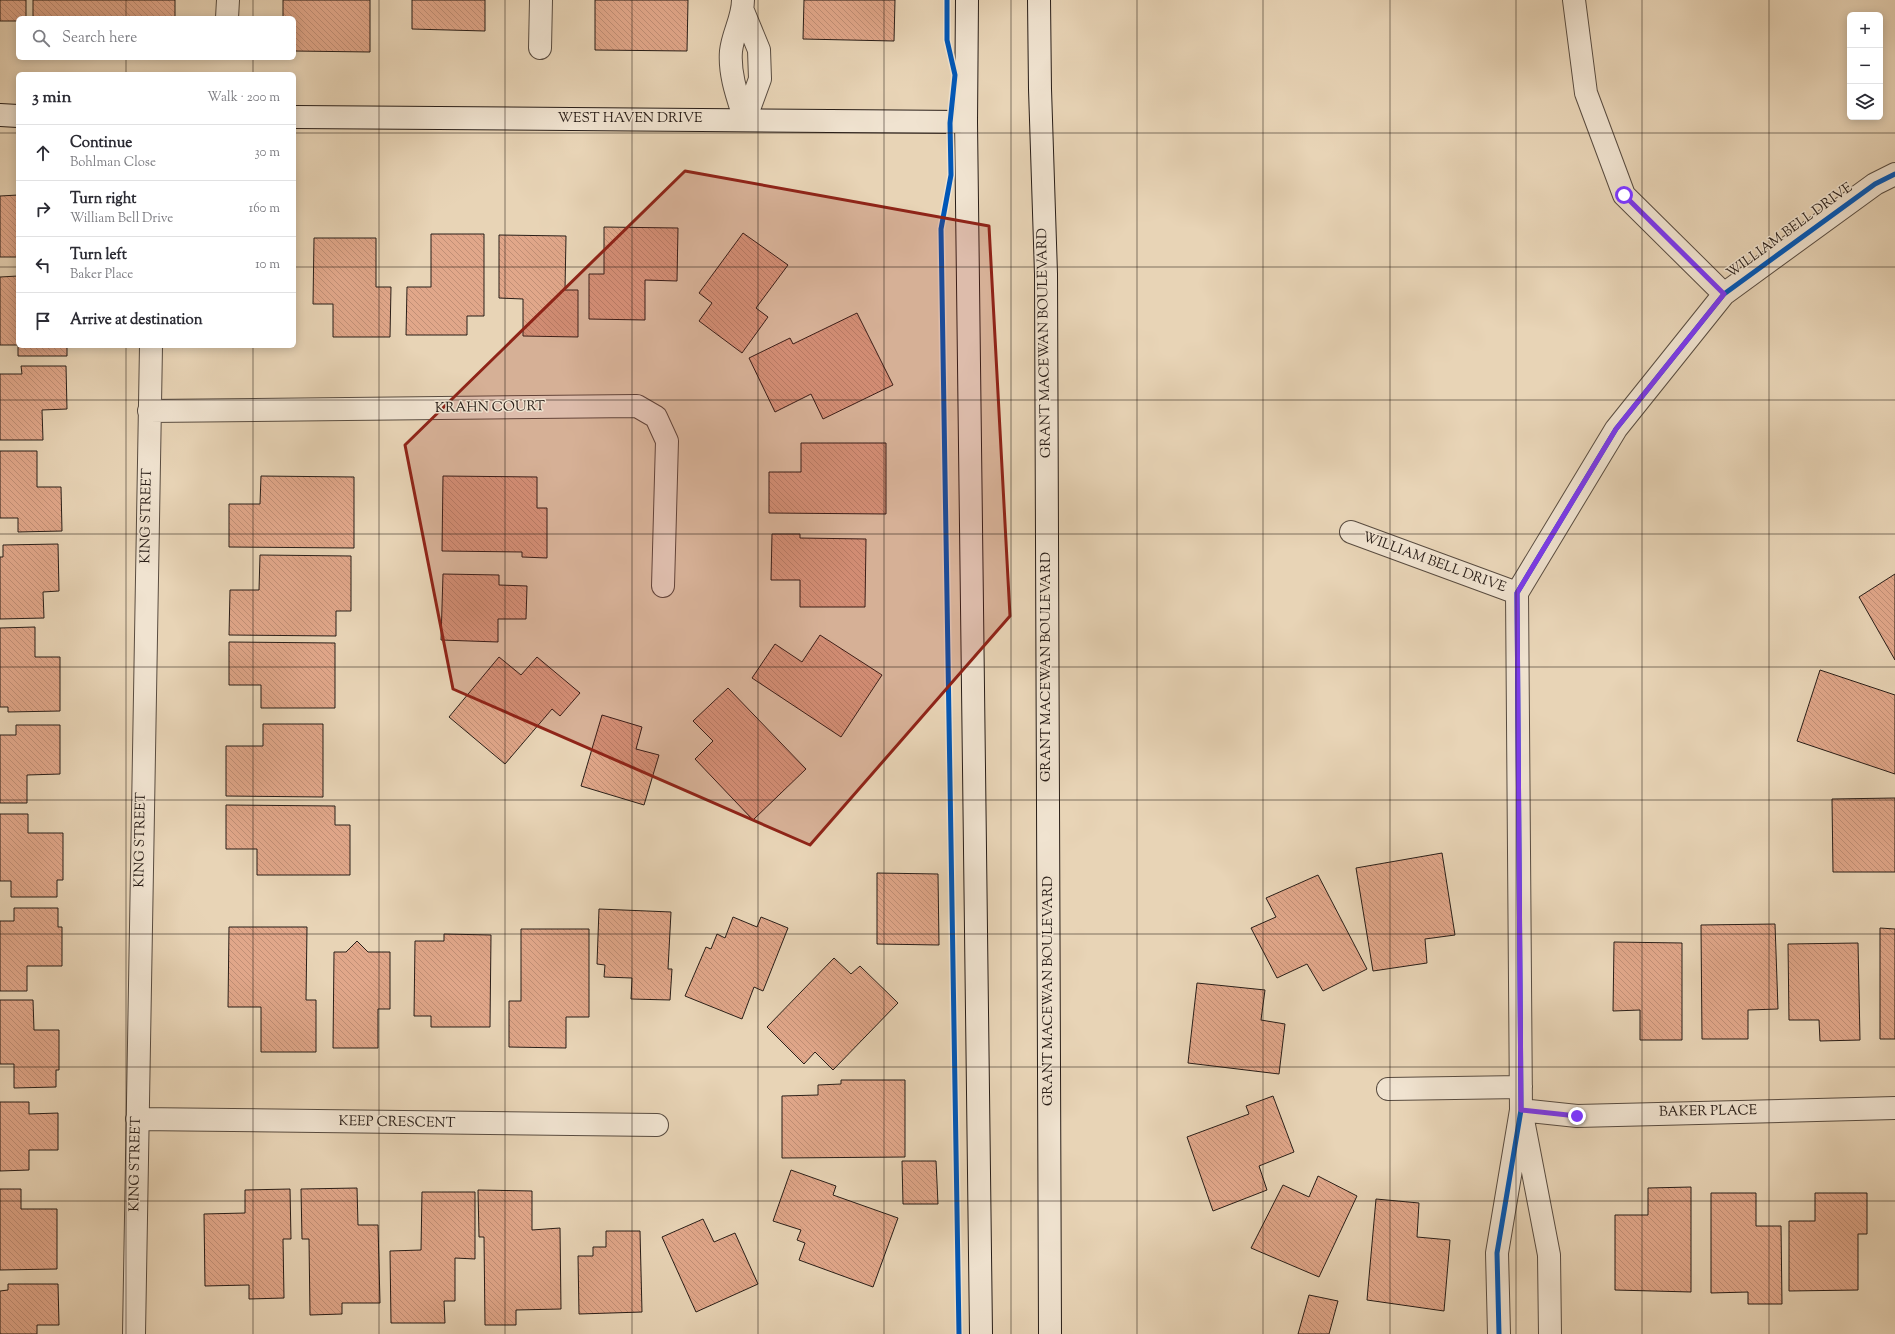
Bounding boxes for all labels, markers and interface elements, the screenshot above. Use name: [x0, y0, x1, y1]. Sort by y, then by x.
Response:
map controls: [1847, 12, 1883, 120]
button: +: [1847, 12, 1883, 48]
search box: [16, 16, 296, 60]
icon: search: [30, 27, 52, 49]
text: Search here: [62, 28, 137, 49]
button: −: [1847, 48, 1883, 84]
button: layers: [1847, 84, 1883, 120]
text: 3 min: [32, 86, 71, 110]
text: Walk · 200 m: [207, 89, 280, 107]
street label: WEST HAVEN DRIVE: [557, 109, 703, 129]
text: Continue: [70, 133, 132, 154]
icon: ahead: [32, 142, 54, 164]
text: 30 m: [254, 144, 280, 162]
text: Bohlman Close: [70, 154, 156, 172]
street label: WILLIAM BELL DRIVE: [1723, 178, 1858, 284]
route start: [1615, 186, 1633, 204]
text: Turn right: [70, 189, 136, 210]
icon: right: [32, 198, 54, 220]
text: 160 m: [249, 200, 280, 218]
text: William Bell Drive: [70, 210, 173, 228]
street label: GRANT MACEWAN BOULEVARD: [1033, 228, 1057, 458]
text: Turn left: [70, 245, 127, 266]
icon: left: [32, 254, 54, 276]
text: 10 m: [255, 256, 280, 274]
text: Baker Place: [70, 266, 133, 284]
icon: arrive: [32, 310, 54, 332]
text: Arrive at destination: [70, 310, 203, 331]
street label: KRAHN COURT: [435, 397, 545, 419]
street label: KING STREET: [136, 468, 158, 564]
street label: WILLIAM BELL DRIVE: [1359, 528, 1509, 598]
street label: GRANT MACEWAN BOULEVARD: [1037, 552, 1057, 782]
street label: KING STREET: [130, 792, 152, 888]
street label: GRANT MACEWAN BOULEVARD: [1039, 876, 1059, 1106]
street label: BAKER PLACE: [1659, 1101, 1758, 1123]
route end: [1568, 1107, 1586, 1125]
street label: KEEP CRESCENT: [338, 1112, 456, 1134]
street label: KING STREET: [125, 1116, 147, 1212]

